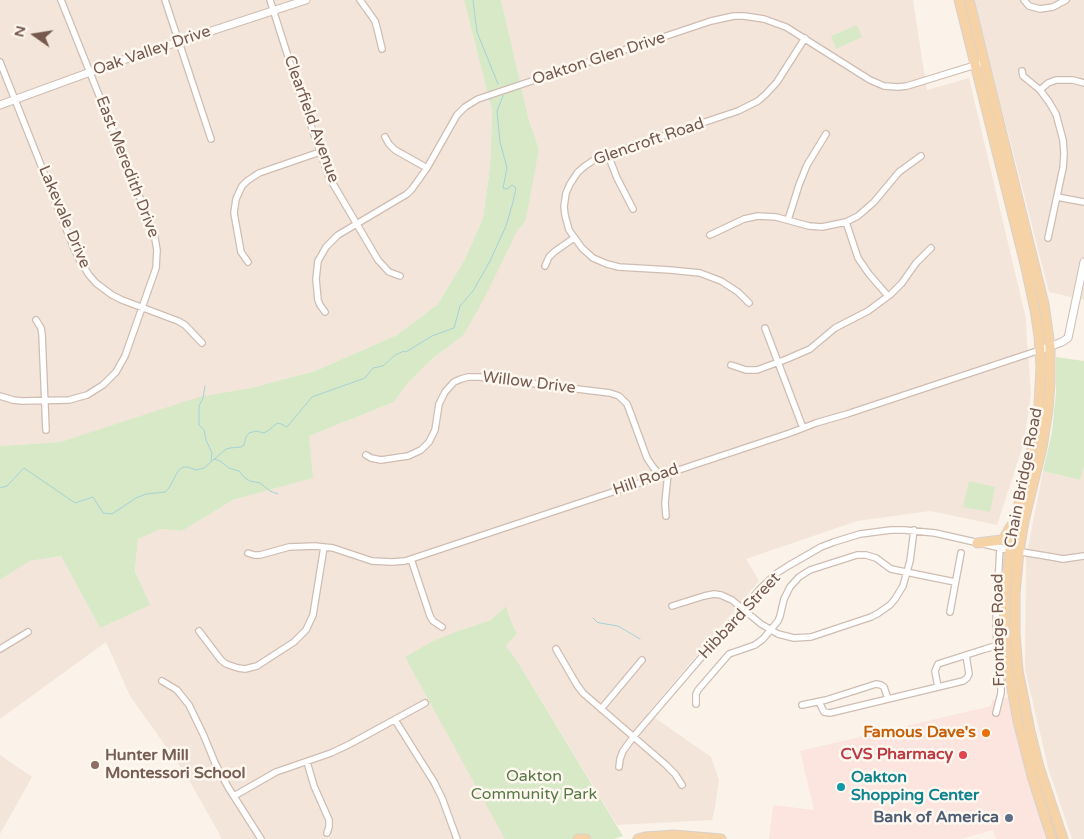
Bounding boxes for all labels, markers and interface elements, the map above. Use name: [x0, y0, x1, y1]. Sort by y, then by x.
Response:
north arrow: [10, 10, 60, 60]
street label: Oak Valley Drive: [91, 22, 213, 80]
text: N: [10, 24, 29, 39]
street label: Oakton Glen Drive: [530, 28, 668, 90]
street label: Clearfield Avenue: [279, 53, 343, 185]
street label: East Meredith Drive: [91, 94, 163, 240]
street label: Glencroft Road: [591, 114, 707, 170]
street label: Lakevale Drive: [34, 163, 94, 271]
street label: Willow Drive: [481, 368, 577, 398]
street label: Chain Bridge Road: [1001, 406, 1047, 550]
street label: Hill Road: [611, 460, 681, 500]
street label: Hibbard Street: [695, 569, 785, 663]
street label: Frontage Road: [988, 573, 1010, 687]
place label: Famous Dave's: [863, 723, 976, 743]
marker: Famous Dave's: [980, 727, 992, 739]
place label: CVS Pharmacy: [841, 745, 953, 765]
place label: Hunter Mill Montessori School: [105, 746, 245, 784]
marker: CVS Pharmacy: [957, 749, 969, 761]
marker: Hunter Mill Montessori School: [89, 759, 101, 771]
park label: Oakton Community Park: [471, 767, 597, 805]
place label: Oakton Shopping Center: [851, 768, 979, 806]
marker: Oakton Shopping Center: [835, 781, 847, 793]
place label: Bank of America: [873, 808, 999, 828]
marker: Bank of America: [1003, 812, 1015, 824]

